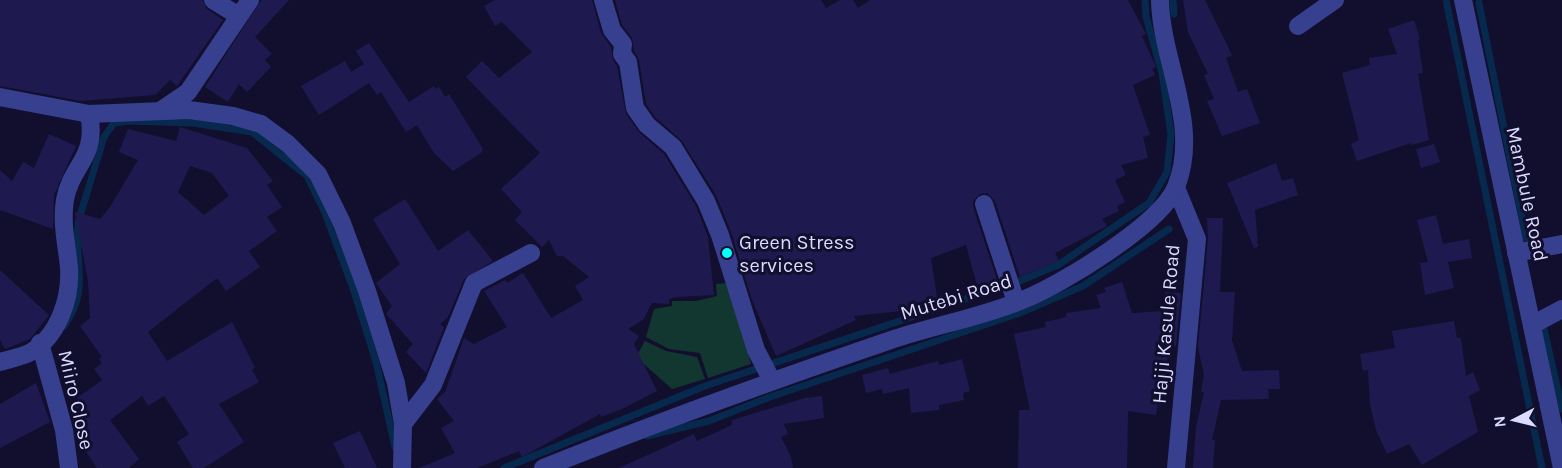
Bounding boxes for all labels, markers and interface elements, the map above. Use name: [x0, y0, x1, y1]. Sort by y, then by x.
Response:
street label: Mambule Road: [1501, 124, 1553, 264]
place label: Green Stress services: [739, 231, 855, 277]
street label: Hajji Kasule Road: [1148, 243, 1184, 405]
marker: Green Stress services: [720, 246, 734, 260]
street label: Mutebi Road: [897, 269, 1015, 325]
street label: Miiro Close: [53, 348, 99, 452]
north arrow: [1484, 390, 1544, 450]
text: N: [1489, 415, 1510, 429]

